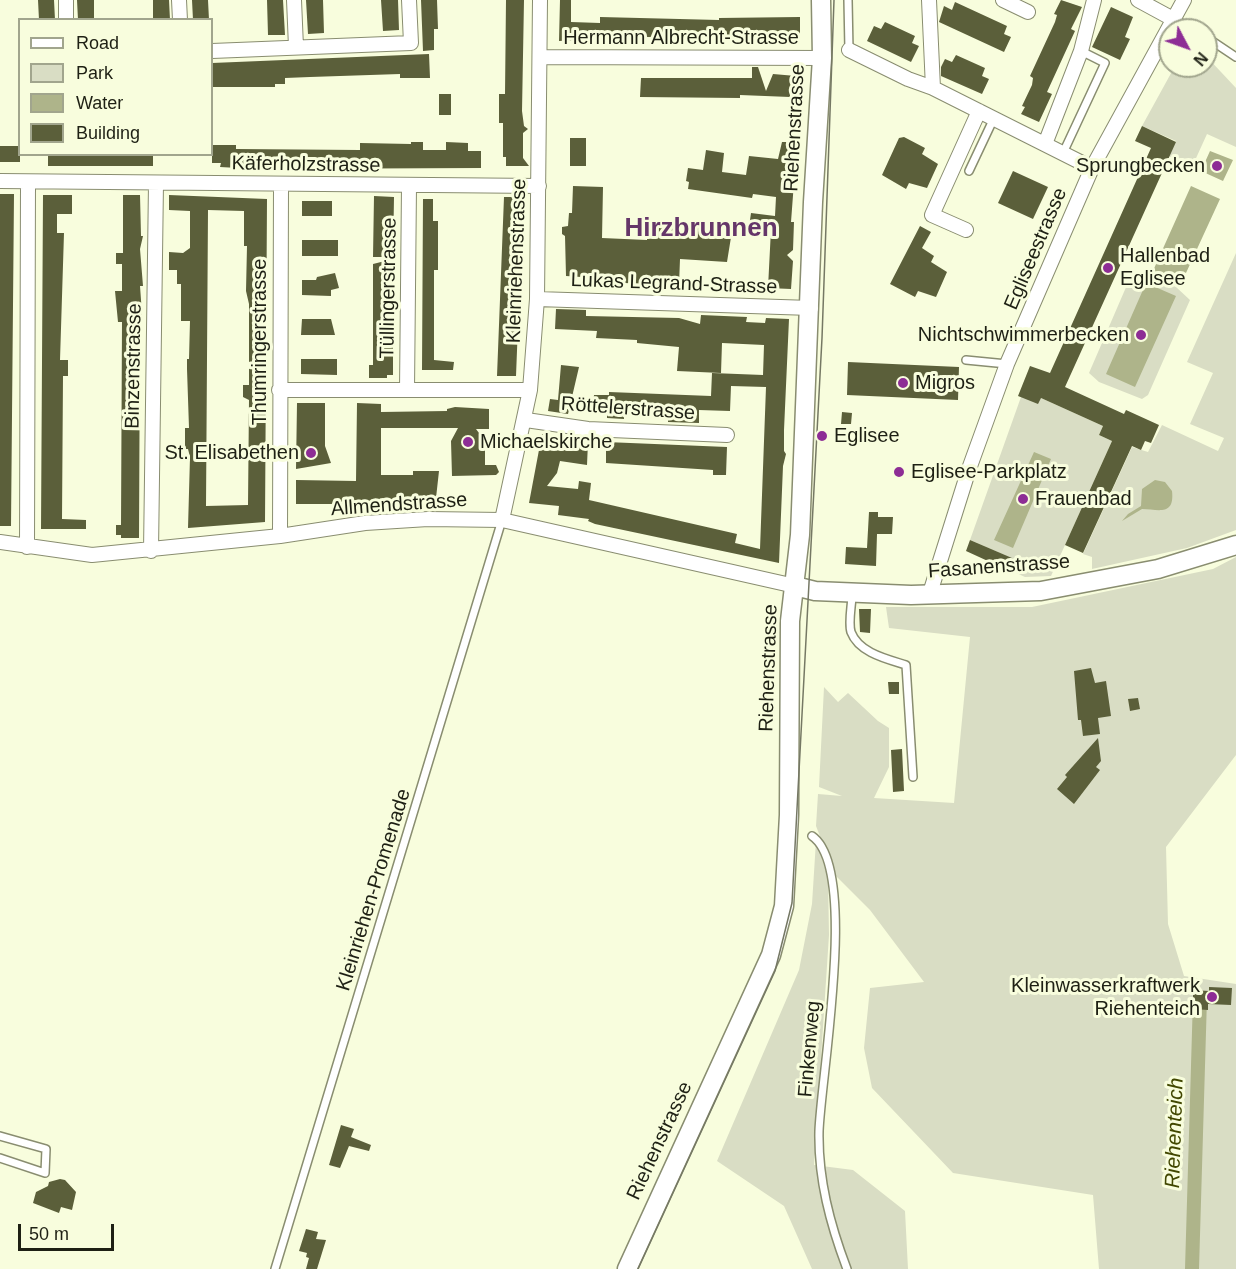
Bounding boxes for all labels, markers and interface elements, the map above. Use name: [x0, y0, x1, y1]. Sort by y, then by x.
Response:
legend: [18, 18, 213, 156]
north arrow: [1158, 18, 1218, 78]
street label: Hermann Albrecht-Strasse: [563, 26, 799, 50]
text: Road: [76, 33, 119, 53]
text: N: [1190, 49, 1211, 69]
text: Park: [76, 63, 113, 83]
street label: Riehenstrasse: [780, 64, 810, 192]
text: Water: [76, 93, 123, 113]
text: Building: [76, 123, 140, 143]
street label: Käferholzstrasse: [231, 152, 381, 178]
place label: Sprungbecken: [1076, 154, 1205, 178]
marker: Sprungbecken: [1210, 159, 1224, 173]
street label: Kleinriehenstrasse: [502, 178, 532, 344]
street label: Egliseestrasse: [1000, 184, 1072, 314]
district label: Hirzbrunnen: [624, 213, 778, 245]
street label: Tüllingerstrasse: [376, 217, 402, 359]
place label: Hallenbad Eglisee: [1120, 244, 1210, 291]
street label: Thumringerstrasse: [248, 259, 272, 425]
marker: Hallenbad Eglisee: [1101, 261, 1115, 275]
street label: Lukas Legrand-Strasse: [570, 268, 778, 300]
street label: Binzenstrasse: [121, 303, 147, 429]
place label: Nichtschwimmerbecken: [918, 323, 1129, 347]
marker: Nichtschwimmerbecken: [1134, 328, 1148, 342]
place label: Migros: [915, 371, 975, 395]
marker: Migros: [896, 376, 910, 390]
street label: Röttelerstrasse: [560, 392, 696, 426]
place label: Eglisee: [834, 424, 900, 448]
marker: Eglisee: [815, 429, 829, 443]
place label: Michaelskirche: [480, 430, 612, 454]
marker: Michaelskirche: [461, 435, 475, 449]
place label: St. Elisabethen: [164, 441, 299, 465]
marker: St. Elisabethen: [304, 446, 318, 460]
place label: Eglisee-Parkplatz: [911, 460, 1067, 484]
marker: Eglisee-Parkplatz: [892, 465, 906, 479]
place label: Frauenbad: [1035, 487, 1132, 511]
street label: Allmendstrasse: [330, 488, 468, 522]
marker: Frauenbad: [1016, 492, 1030, 506]
street label: Fasanenstrasse: [927, 550, 1071, 584]
street label: Riehenstrasse: [755, 604, 783, 732]
street label: Kleinriehen-Promenade: [332, 786, 416, 994]
place label: Kleinwasserkraftwerk Riehenteich: [1011, 974, 1200, 1021]
marker: Kleinwasserkraftwerk Riehenteich: [1205, 990, 1219, 1004]
street label: Finkenweg: [794, 1000, 826, 1098]
water label: Riehenteich: [1160, 1077, 1190, 1189]
street label: Riehenstrasse: [622, 1078, 698, 1204]
scale bar: [21, 1212, 117, 1250]
text: 50 m: [29, 1224, 69, 1244]

